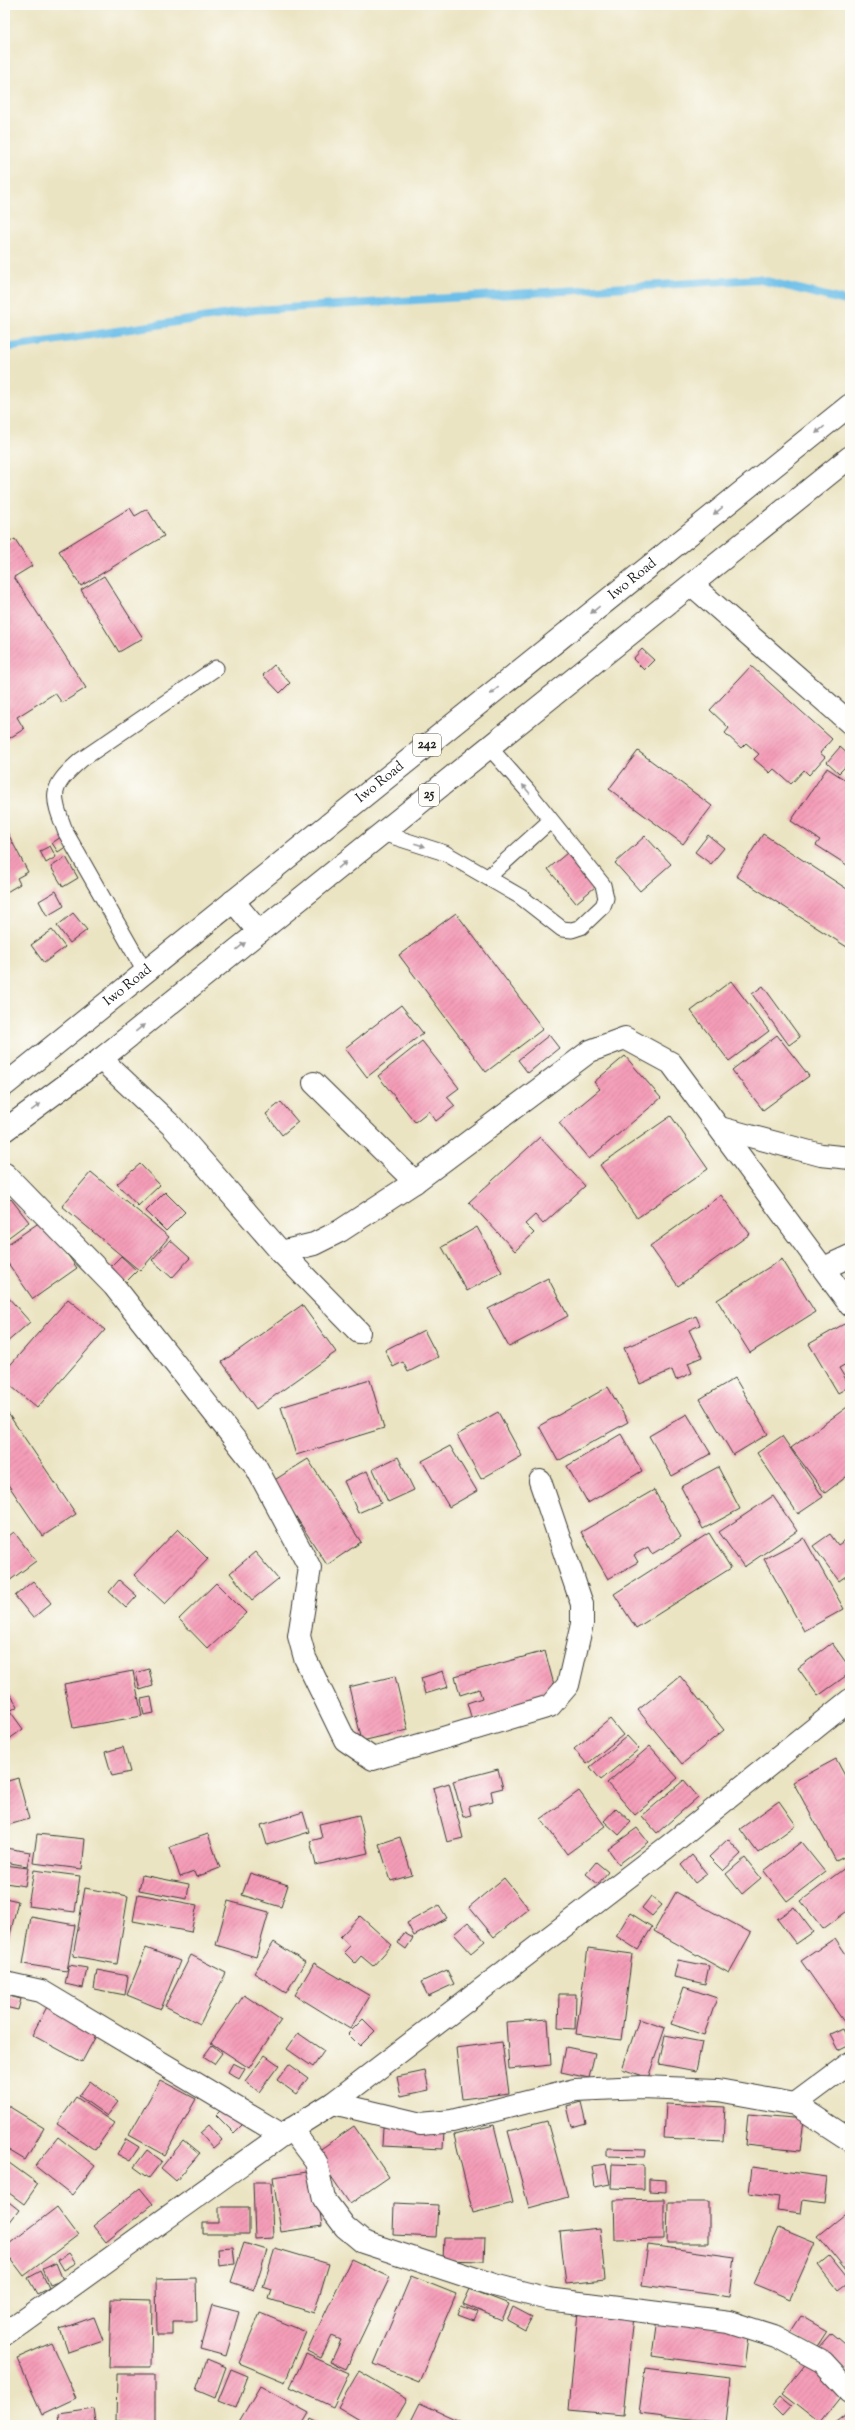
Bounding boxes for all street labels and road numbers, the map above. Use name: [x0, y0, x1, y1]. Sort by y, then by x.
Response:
street label: Iwo Road: [605, 554, 661, 605]
road number: 242: [413, 734, 441, 756]
street label: Iwo Road: [352, 757, 409, 808]
road number: 25: [419, 784, 439, 806]
street label: Iwo Road: [100, 960, 157, 1012]

